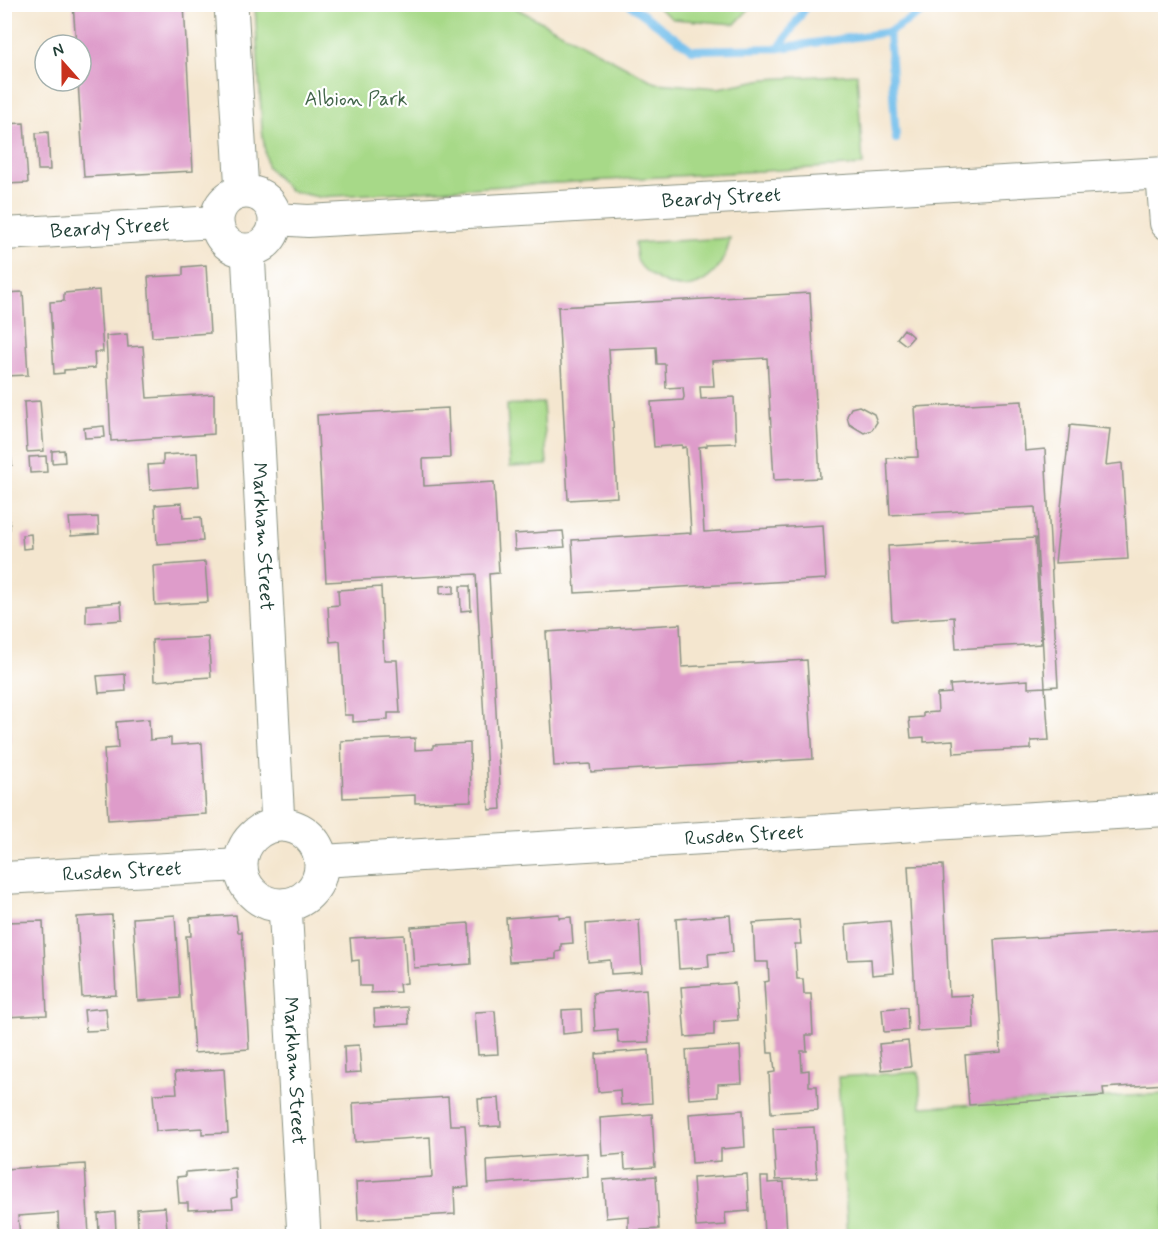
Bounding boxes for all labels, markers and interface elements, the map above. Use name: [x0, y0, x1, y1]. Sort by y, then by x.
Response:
north arrow: [33, 33, 93, 93]
text: N: [49, 39, 67, 62]
park label: Albion Park: [304, 86, 408, 113]
street label: Beardy Street: [661, 181, 782, 215]
street label: Beardy Street: [50, 211, 170, 245]
street label: Markham Street: [246, 462, 280, 612]
street label: Rusden Street: [684, 818, 805, 853]
street label: Rusden Street: [62, 855, 182, 888]
street label: Markham Street: [277, 996, 312, 1146]

